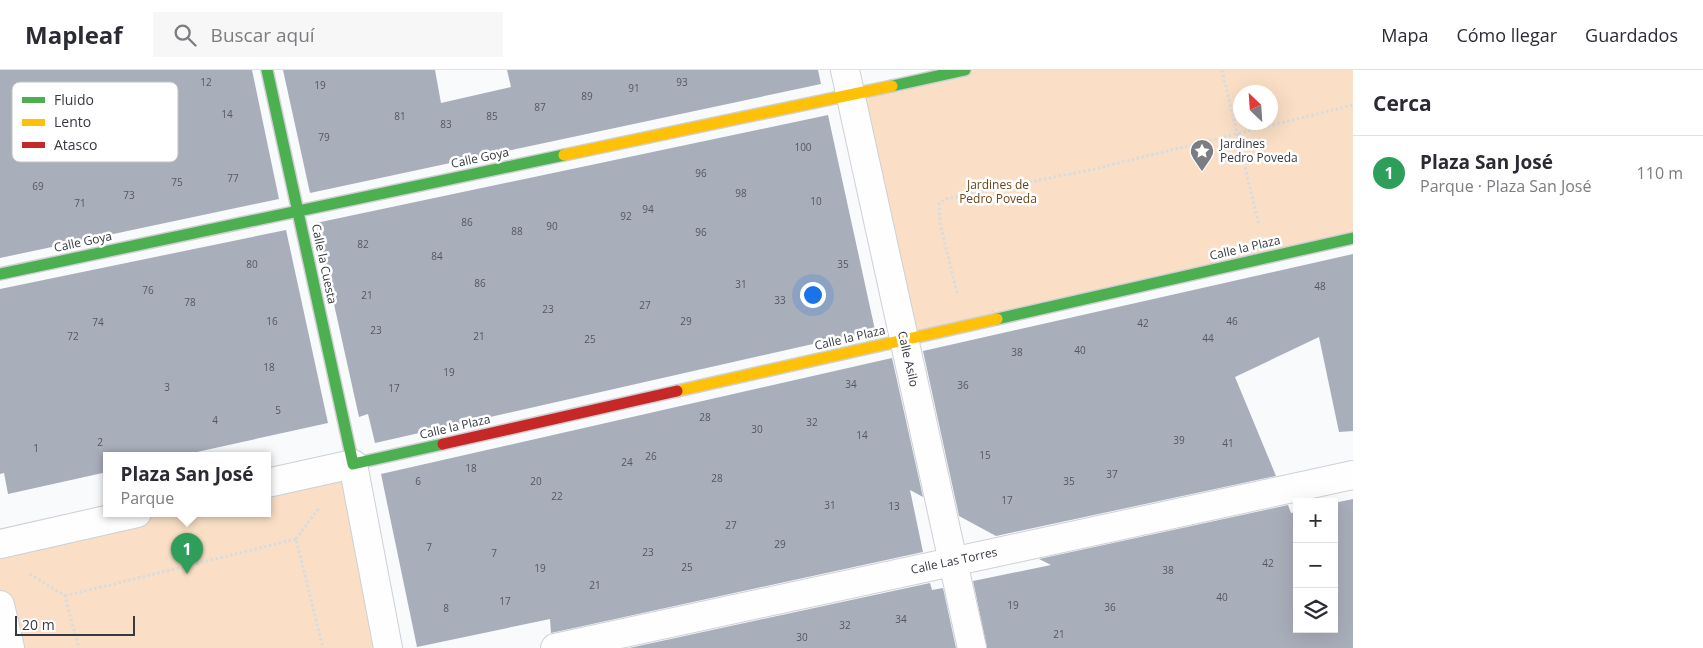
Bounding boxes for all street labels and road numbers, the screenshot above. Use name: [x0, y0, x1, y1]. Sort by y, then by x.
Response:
street label: Calle Goya: [449, 143, 510, 172]
street label: Calle la Cuesta: [308, 222, 341, 305]
street label: Calle Goya: [52, 227, 113, 256]
street label: Calle la Plaza: [1208, 231, 1282, 264]
street label: Calle la Plaza: [813, 321, 887, 354]
street label: Calle Asilo: [894, 329, 923, 388]
street label: Calle la Plaza: [418, 410, 492, 443]
street label: Calle Las Torres: [909, 543, 999, 578]

